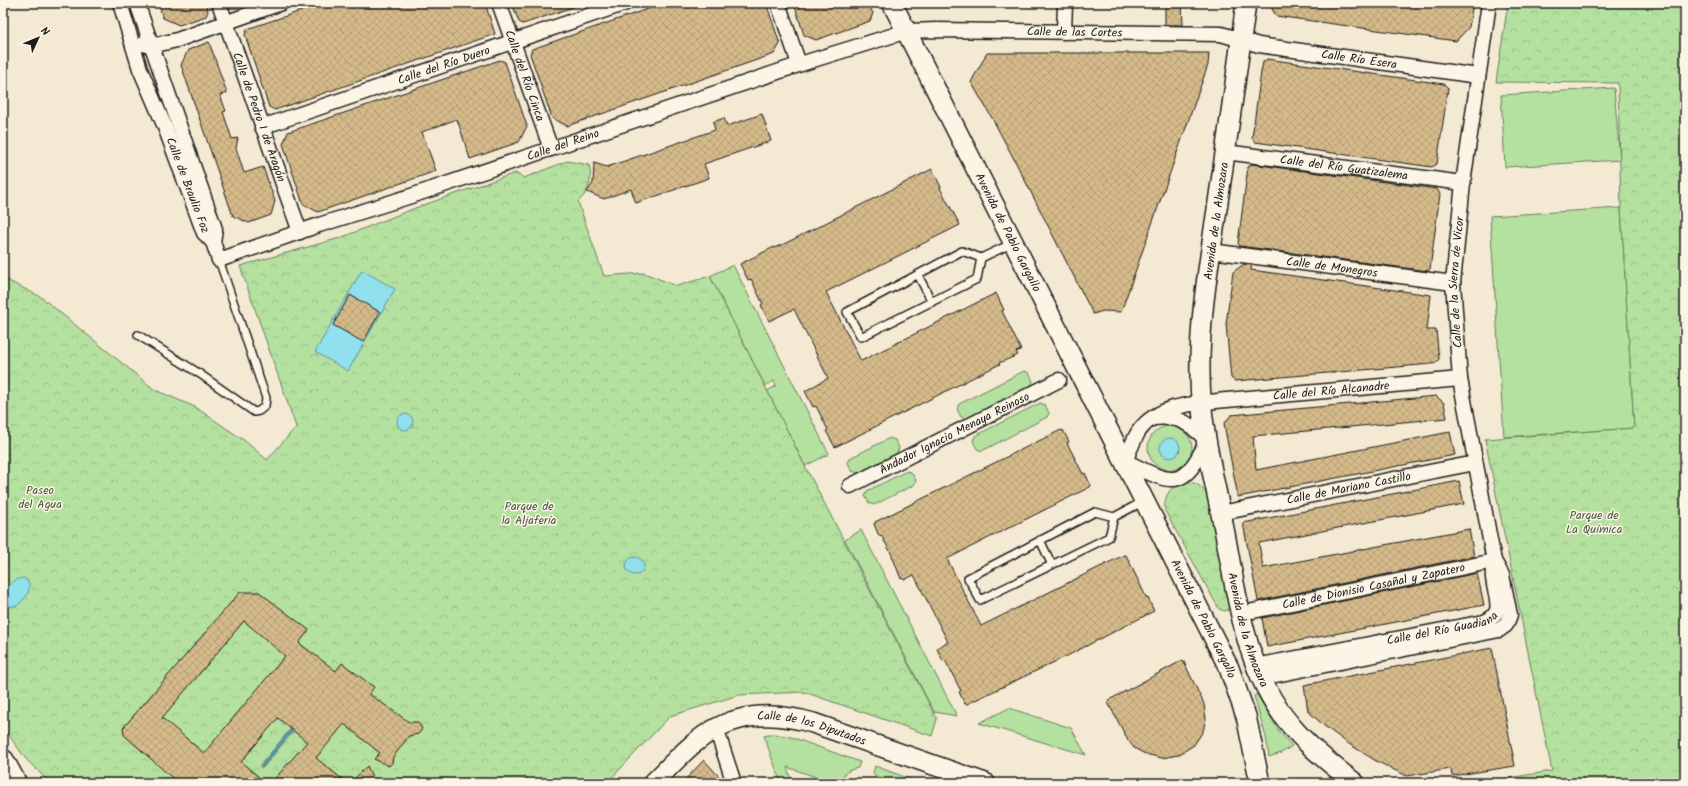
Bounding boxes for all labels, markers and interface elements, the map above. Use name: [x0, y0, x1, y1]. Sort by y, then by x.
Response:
north arrow: [18, 18, 58, 58]
street label: Calle de las Cortes: [1027, 22, 1122, 43]
text: N: [36, 23, 53, 41]
street label: Calle del Río Cinca: [499, 27, 549, 124]
street label: Calle del Río Duero: [395, 41, 493, 90]
street label: Calle Río Ésera: [1320, 45, 1398, 74]
street label: Calle de Pedro I de Aragón: [227, 50, 291, 185]
street label: Calle del Reino: [524, 124, 602, 166]
street label: Calle de Braulio Foz: [161, 135, 215, 236]
street label: Calle del Río Guatizalema: [1279, 150, 1409, 186]
street label: Avenida de la Almozara: [1199, 161, 1234, 281]
street label: Avenida de Pablo Gargallo: [970, 170, 1046, 295]
street label: Calle de la Sierra de Vicor: [1444, 215, 1470, 349]
street label: Calle de Monegros: [1285, 252, 1379, 283]
street label: Calle del Río Alcanadre: [1272, 376, 1391, 406]
street label: Andador Ignacio Menaya Reinoso: [876, 387, 1033, 480]
street label: Calle de Mariano Castillo: [1285, 467, 1412, 510]
park label: Paseo del Agua: [18, 481, 62, 514]
park label: Parque de la Aljafería: [502, 497, 557, 530]
park label: Parque de La Química: [1566, 506, 1623, 539]
street label: Avenida de Pablo Gargallo: [1165, 556, 1241, 681]
street label: Calle de Dionisio Casañal y Zapatero: [1280, 558, 1467, 615]
street label: Avenida de la Almozara: [1222, 571, 1273, 691]
street label: Calle del Río Guadiana: [1385, 607, 1504, 650]
street label: Calle de los Diputados: [756, 707, 869, 751]

